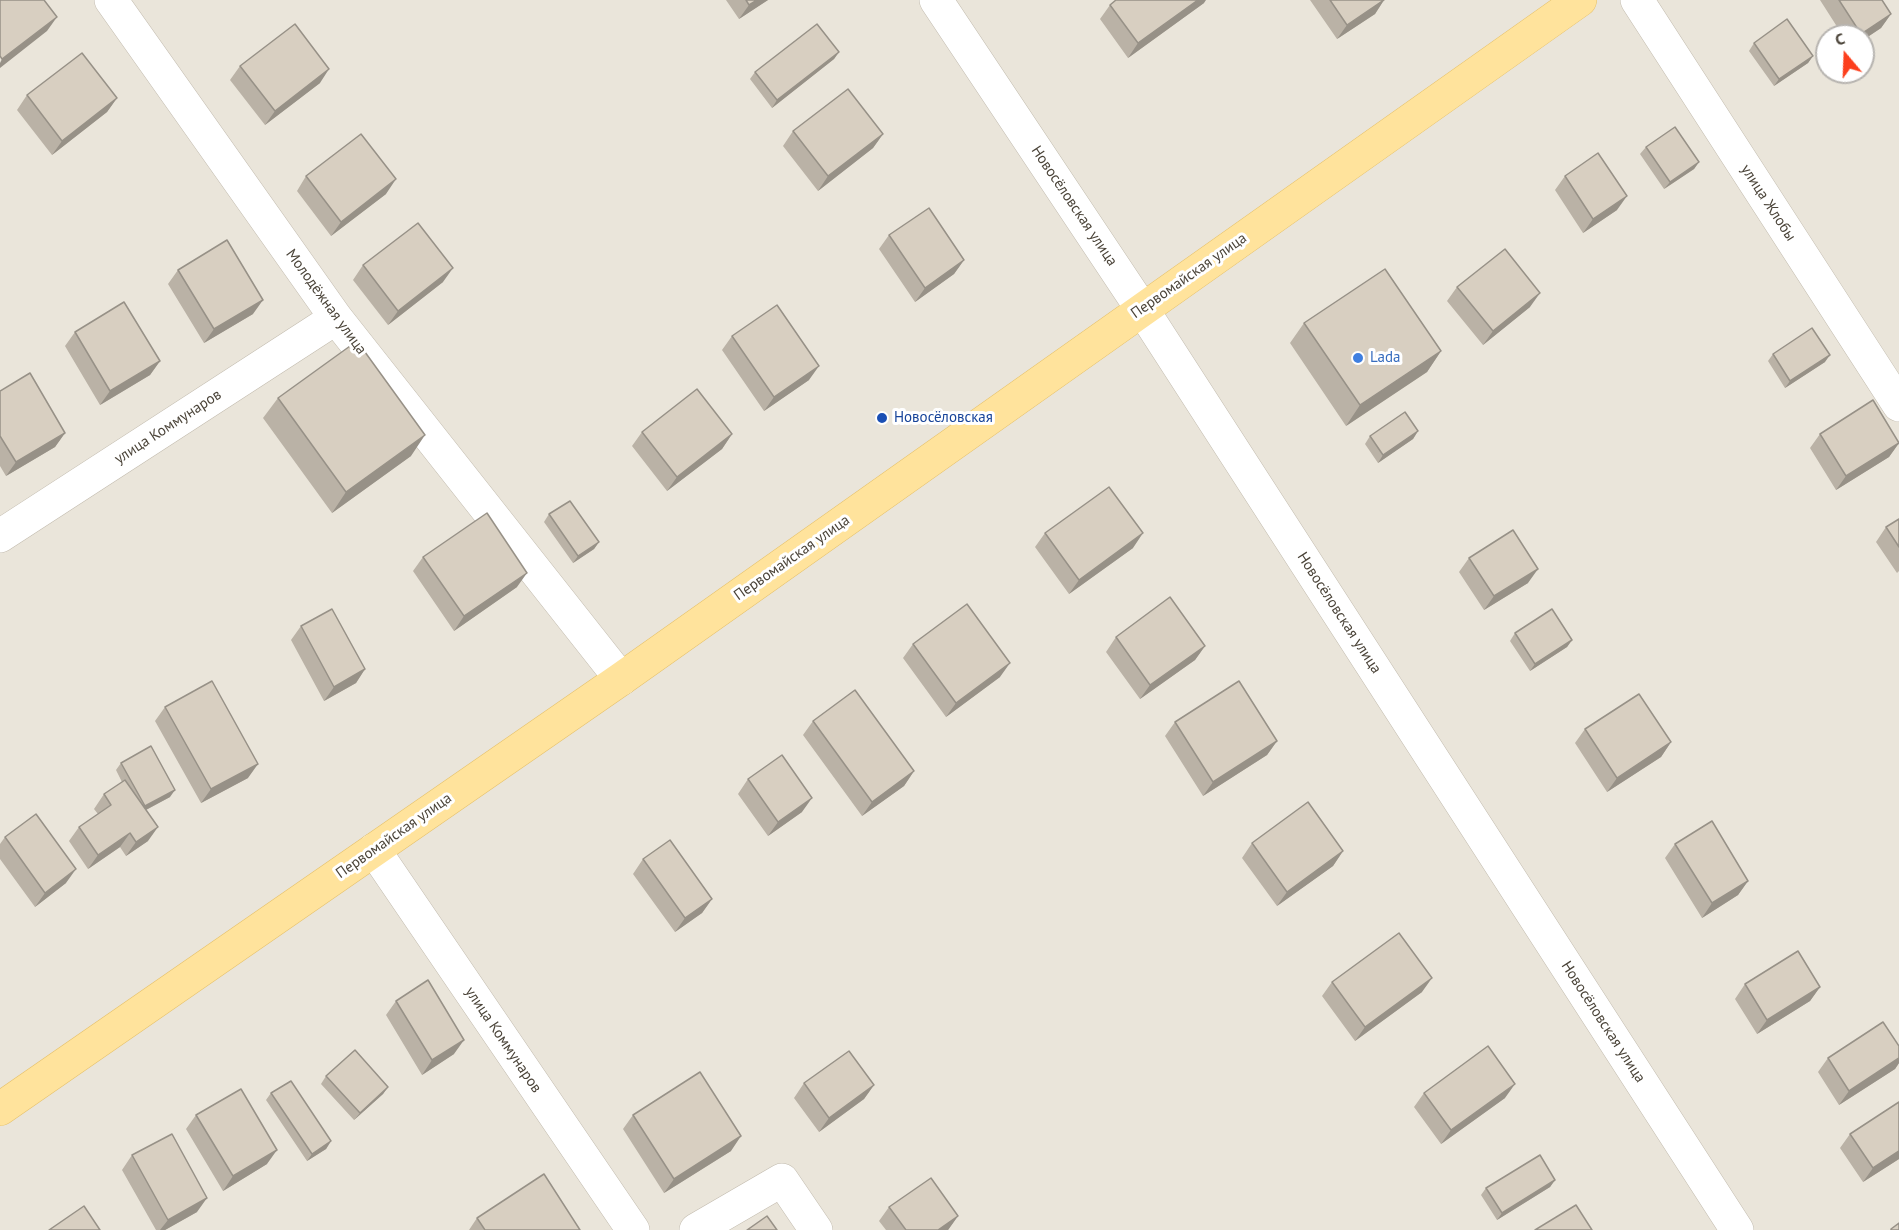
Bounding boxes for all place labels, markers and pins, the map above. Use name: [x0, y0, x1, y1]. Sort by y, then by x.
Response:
place label: Lada: [1370, 349, 1400, 367]
marker: Lada: [1351, 351, 1365, 365]
place label: Новосёловская: [894, 409, 993, 427]
marker: Новосёловская: [875, 411, 889, 425]

